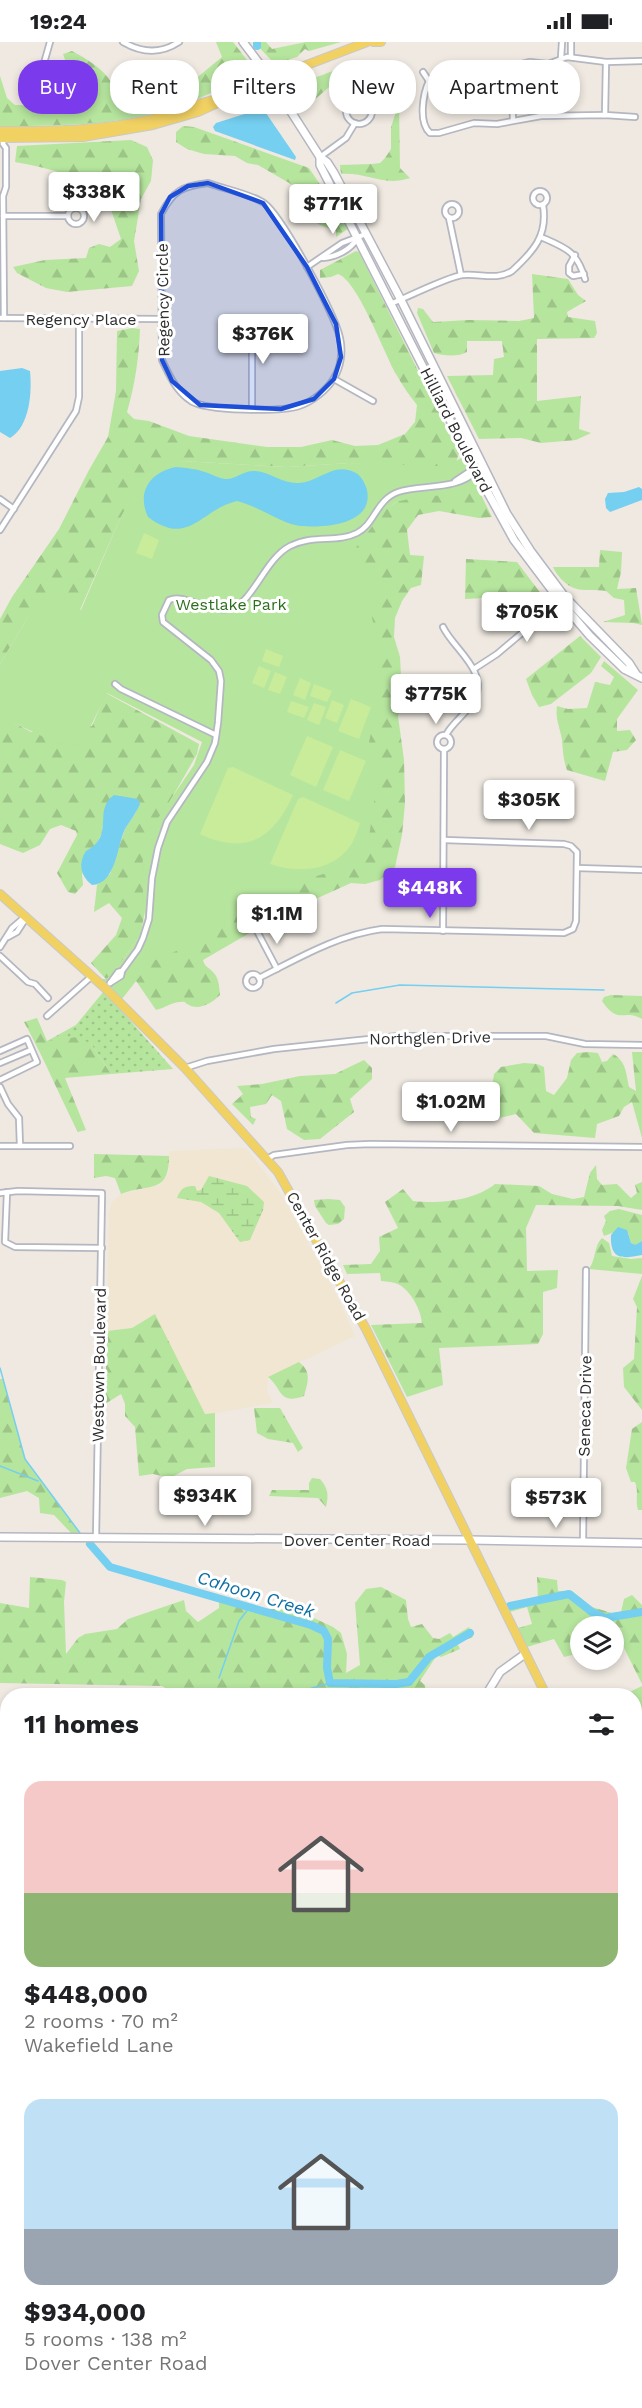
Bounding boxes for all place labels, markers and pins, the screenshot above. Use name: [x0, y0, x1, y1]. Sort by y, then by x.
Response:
pin: $338K: [52, 172, 136, 223]
pin: $771K: [291, 184, 375, 235]
pin: $376K: [221, 314, 305, 365]
pin: $705K: [485, 592, 569, 643]
pin: $775K: [394, 674, 478, 725]
pin: $305K: [487, 780, 571, 831]
pin: $448K: [388, 868, 472, 919]
pin: $1.1M: [235, 894, 319, 945]
pin: $1.02M: [402, 1082, 500, 1133]
pin: $934K: [163, 1476, 247, 1527]
pin: $573K: [514, 1478, 598, 1529]

